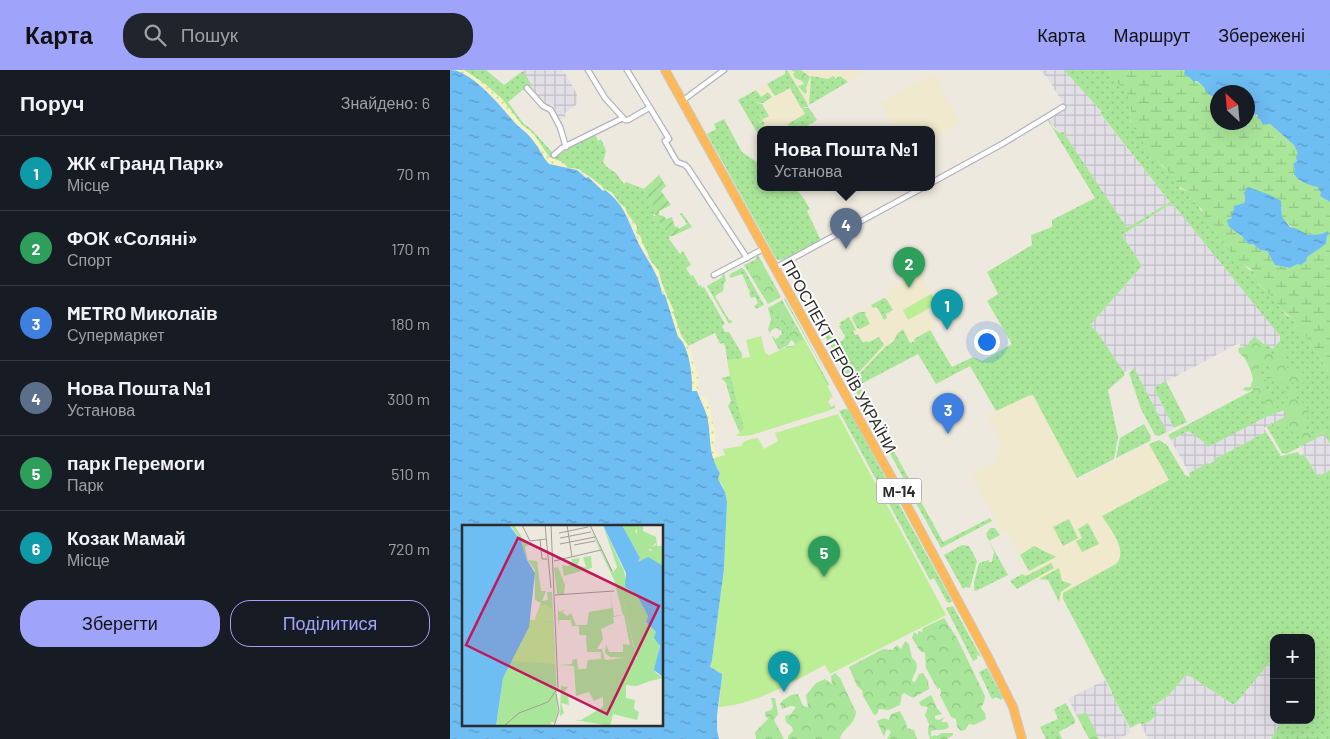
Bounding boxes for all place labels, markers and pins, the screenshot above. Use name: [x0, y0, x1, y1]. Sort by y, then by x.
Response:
pin: 4: [830, 208, 862, 249]
pin: 2: [893, 247, 925, 288]
pin: 1: [931, 289, 963, 330]
pin: 3: [932, 393, 964, 434]
pin: 5: [808, 536, 840, 577]
pin: 6: [768, 651, 800, 692]

